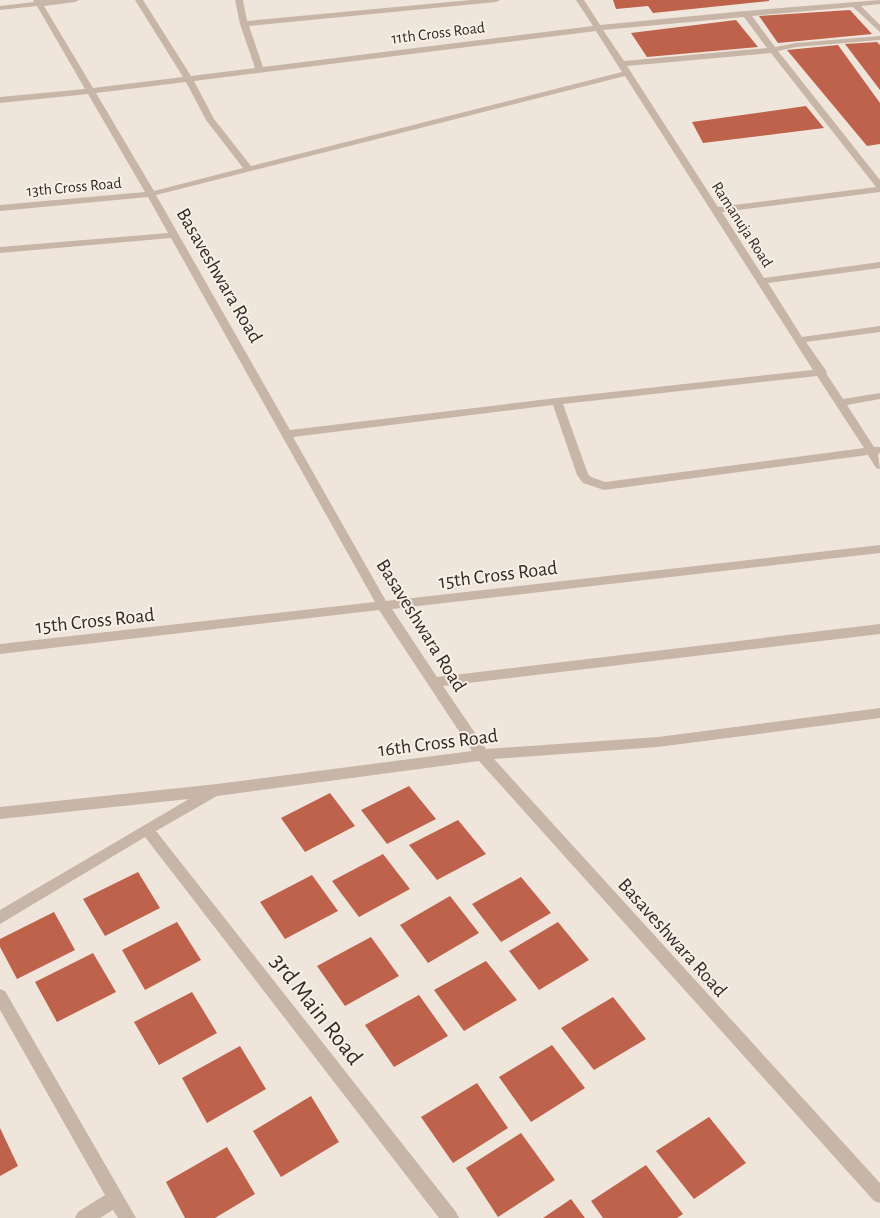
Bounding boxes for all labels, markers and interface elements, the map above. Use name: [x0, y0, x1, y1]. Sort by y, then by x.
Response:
street label: 11th Cross Road: [390, 19, 486, 47]
street label: 13th Cross Road: [26, 175, 122, 199]
street label: Ramanuja Road: [708, 179, 776, 271]
street label: Basaveshwara Road: [172, 205, 266, 346]
street label: Basaveshwara Road: [372, 556, 470, 695]
street label: 15th Cross Road: [438, 558, 559, 592]
street label: 15th Cross Road: [35, 605, 156, 637]
street label: 16th Cross Road: [377, 726, 499, 760]
street label: Basaveshwara Road: [614, 875, 731, 1001]
street label: 3rd Main Road: [266, 950, 367, 1070]

